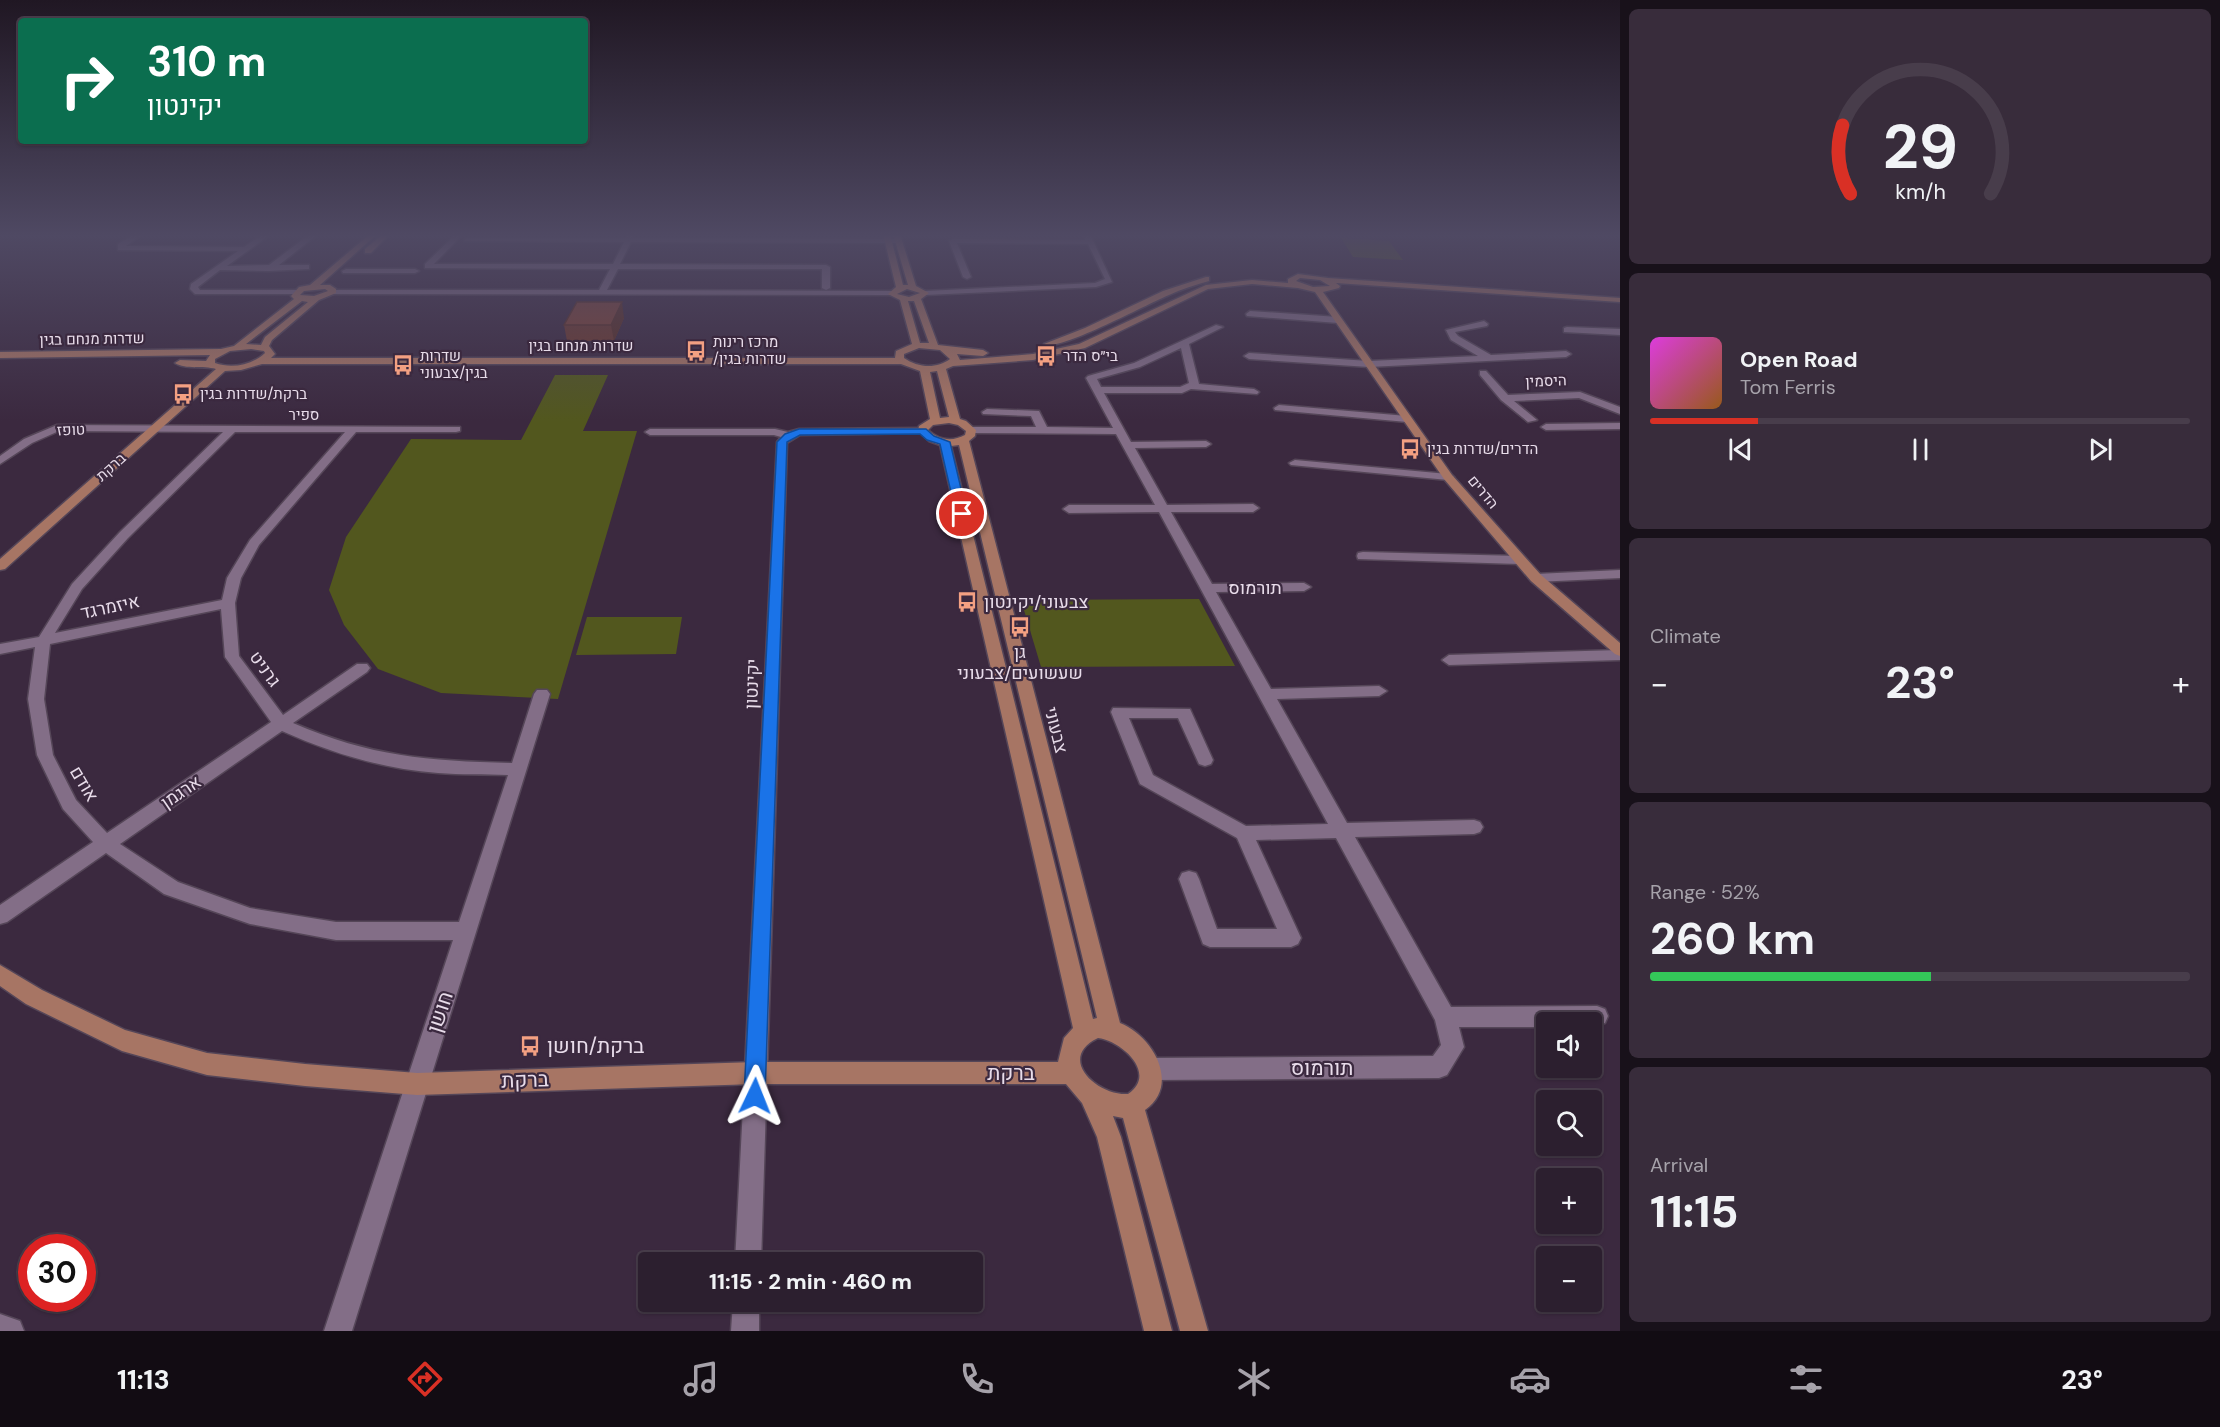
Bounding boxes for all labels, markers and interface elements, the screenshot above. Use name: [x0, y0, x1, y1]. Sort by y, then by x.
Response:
text: 310 m: [147, 34, 266, 89]
icon: right: [48, 42, 126, 120]
text: יקינטון: [147, 88, 222, 123]
text: 29: [1882, 106, 1958, 187]
text: km/h: [1895, 178, 1945, 206]
street label: שדרות מנחם בגין: [39, 328, 145, 350]
place label: מרכז רינות /שדרות בגין: [713, 332, 786, 369]
street label: שדרות מנחם בגין: [529, 336, 633, 356]
bus stop icon: מרכז רינות /שדרות בגין: [684, 339, 708, 363]
bus stop icon: בי״ס הדר: [1034, 344, 1058, 368]
text: Open Road: [1740, 345, 1858, 374]
place label: שדרות בגין/צבעוני: [420, 346, 488, 383]
place label: בי״ס הדר: [1063, 346, 1118, 366]
bus stop icon: שדרות בגין/צבעוני: [391, 353, 415, 377]
street label: היסמין: [1525, 370, 1567, 392]
text: Tom Ferris: [1740, 374, 1836, 400]
bus stop icon: ברקת/שדרות בגין: [171, 382, 195, 406]
place label: ברקת/שדרות בגין: [200, 384, 307, 404]
street label: ספיר: [289, 405, 319, 425]
street label: טופז: [56, 420, 86, 440]
icon: previous: [1724, 433, 1757, 466]
icon: pause: [1904, 433, 1937, 466]
icon: next: [2084, 433, 2117, 466]
bus stop icon: הדרים/שדרות בגין: [1398, 437, 1422, 461]
place label: הדרים/שדרות בגין: [1427, 439, 1538, 459]
street label: ברקת: [92, 448, 130, 486]
street label: הדרים: [1463, 471, 1503, 513]
pin: [936, 488, 987, 539]
icon: arrive: [945, 497, 978, 530]
street label: תורמוס: [1228, 576, 1282, 600]
street label: איזמרגד: [78, 589, 142, 625]
bus stop icon: צבעוני/יקינטון: [955, 590, 979, 614]
place label: צבעוני/יקינטון: [984, 590, 1088, 614]
bus stop icon: גן שעשועים/צבעוני: [1008, 615, 1032, 639]
text: Climate: [1650, 623, 1721, 649]
place label: גן שעשועים/צבעוני: [957, 640, 1083, 685]
street label: גרניט: [244, 646, 286, 692]
text: 23°: [1885, 653, 1955, 712]
street label: יקינטון: [739, 659, 765, 709]
text: −: [1650, 662, 1668, 705]
text: +: [2172, 662, 2190, 705]
street label: צבעוני: [1039, 704, 1073, 756]
street label: אודם: [64, 762, 104, 806]
street label: ארגמן: [156, 770, 206, 814]
text: Range · 52%: [1650, 879, 1760, 905]
text: 260 km: [1650, 909, 1815, 968]
street label: חושן: [420, 988, 460, 1036]
map controls: [1536, 1012, 1602, 1312]
button: sound: [1536, 1012, 1602, 1078]
place label: ברקת/חושן: [547, 1032, 644, 1060]
bus stop icon: ברקת/חושן: [518, 1034, 542, 1058]
street label: תורמוס: [1291, 1054, 1353, 1082]
street label: ברקת: [987, 1059, 1035, 1087]
position arrow: [723, 1064, 787, 1128]
street label: ברקת: [501, 1065, 549, 1095]
button: search: [1536, 1090, 1602, 1156]
text: Arrival: [1650, 1152, 1708, 1178]
button: +: [1536, 1168, 1602, 1234]
text: 11:15: [1650, 1182, 1739, 1241]
speed limit sign: 30: [18, 1234, 96, 1312]
button: −: [1536, 1246, 1602, 1312]
text: 11:15 · 2 min · 460 m: [709, 1267, 912, 1296]
icon: directions: [404, 1358, 446, 1400]
icon: music: [680, 1358, 722, 1400]
icon: phone: [956, 1358, 998, 1400]
icon: climate: [1233, 1358, 1275, 1400]
icon: car: [1509, 1358, 1551, 1400]
icon: filters: [1785, 1358, 1827, 1400]
text: 11:13: [117, 1362, 170, 1397]
text: 23°: [2061, 1362, 2103, 1397]

